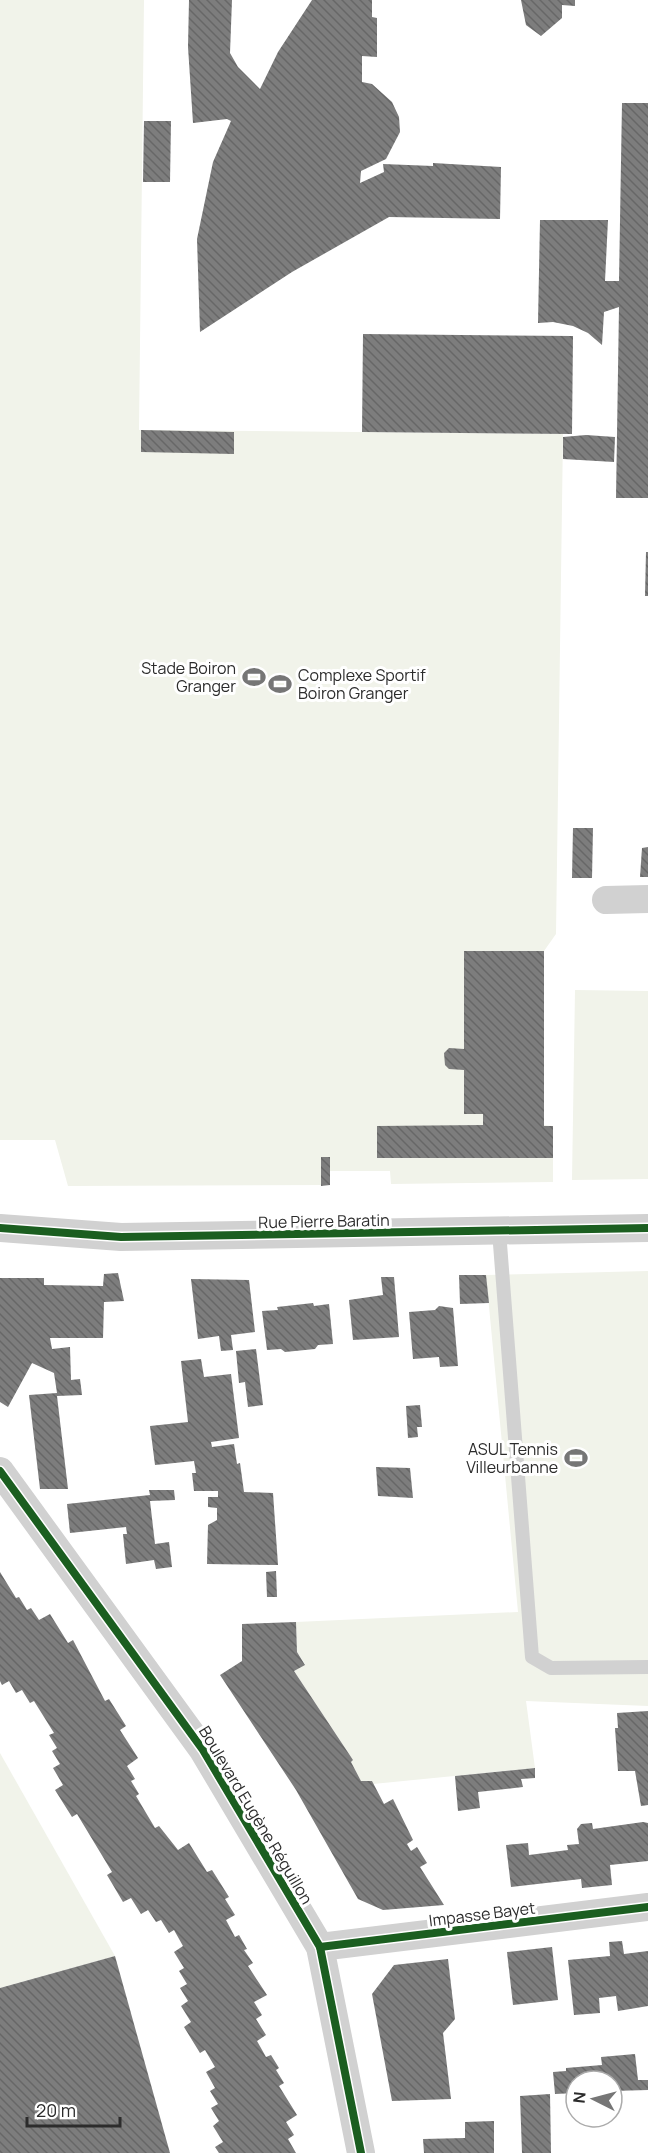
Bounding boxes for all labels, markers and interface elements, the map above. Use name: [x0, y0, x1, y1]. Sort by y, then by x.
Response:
place label: Stade Boiron Granger: [141, 657, 236, 697]
sports icon: Stade Boiron Granger: [241, 664, 267, 690]
place label: Complexe Sportif Boiron Granger: [298, 664, 426, 704]
sports icon: Complexe Sportif Boiron Granger: [267, 671, 293, 697]
street label: Rue Pierre Baratin: [258, 1209, 390, 1233]
place label: ASUL Tennis Villeurbanne: [466, 1438, 558, 1478]
sports icon: ASUL Tennis Villeurbanne: [563, 1445, 589, 1471]
street label: Boulevard Eugène Réguillon: [194, 1722, 318, 1908]
street label: Impasse Bayet: [427, 1897, 537, 1931]
north arrow: [564, 2069, 624, 2129]
scale bar: [27, 2090, 120, 2128]
text: N: [568, 2091, 591, 2104]
text: 20 m: [36, 2098, 76, 2122]

